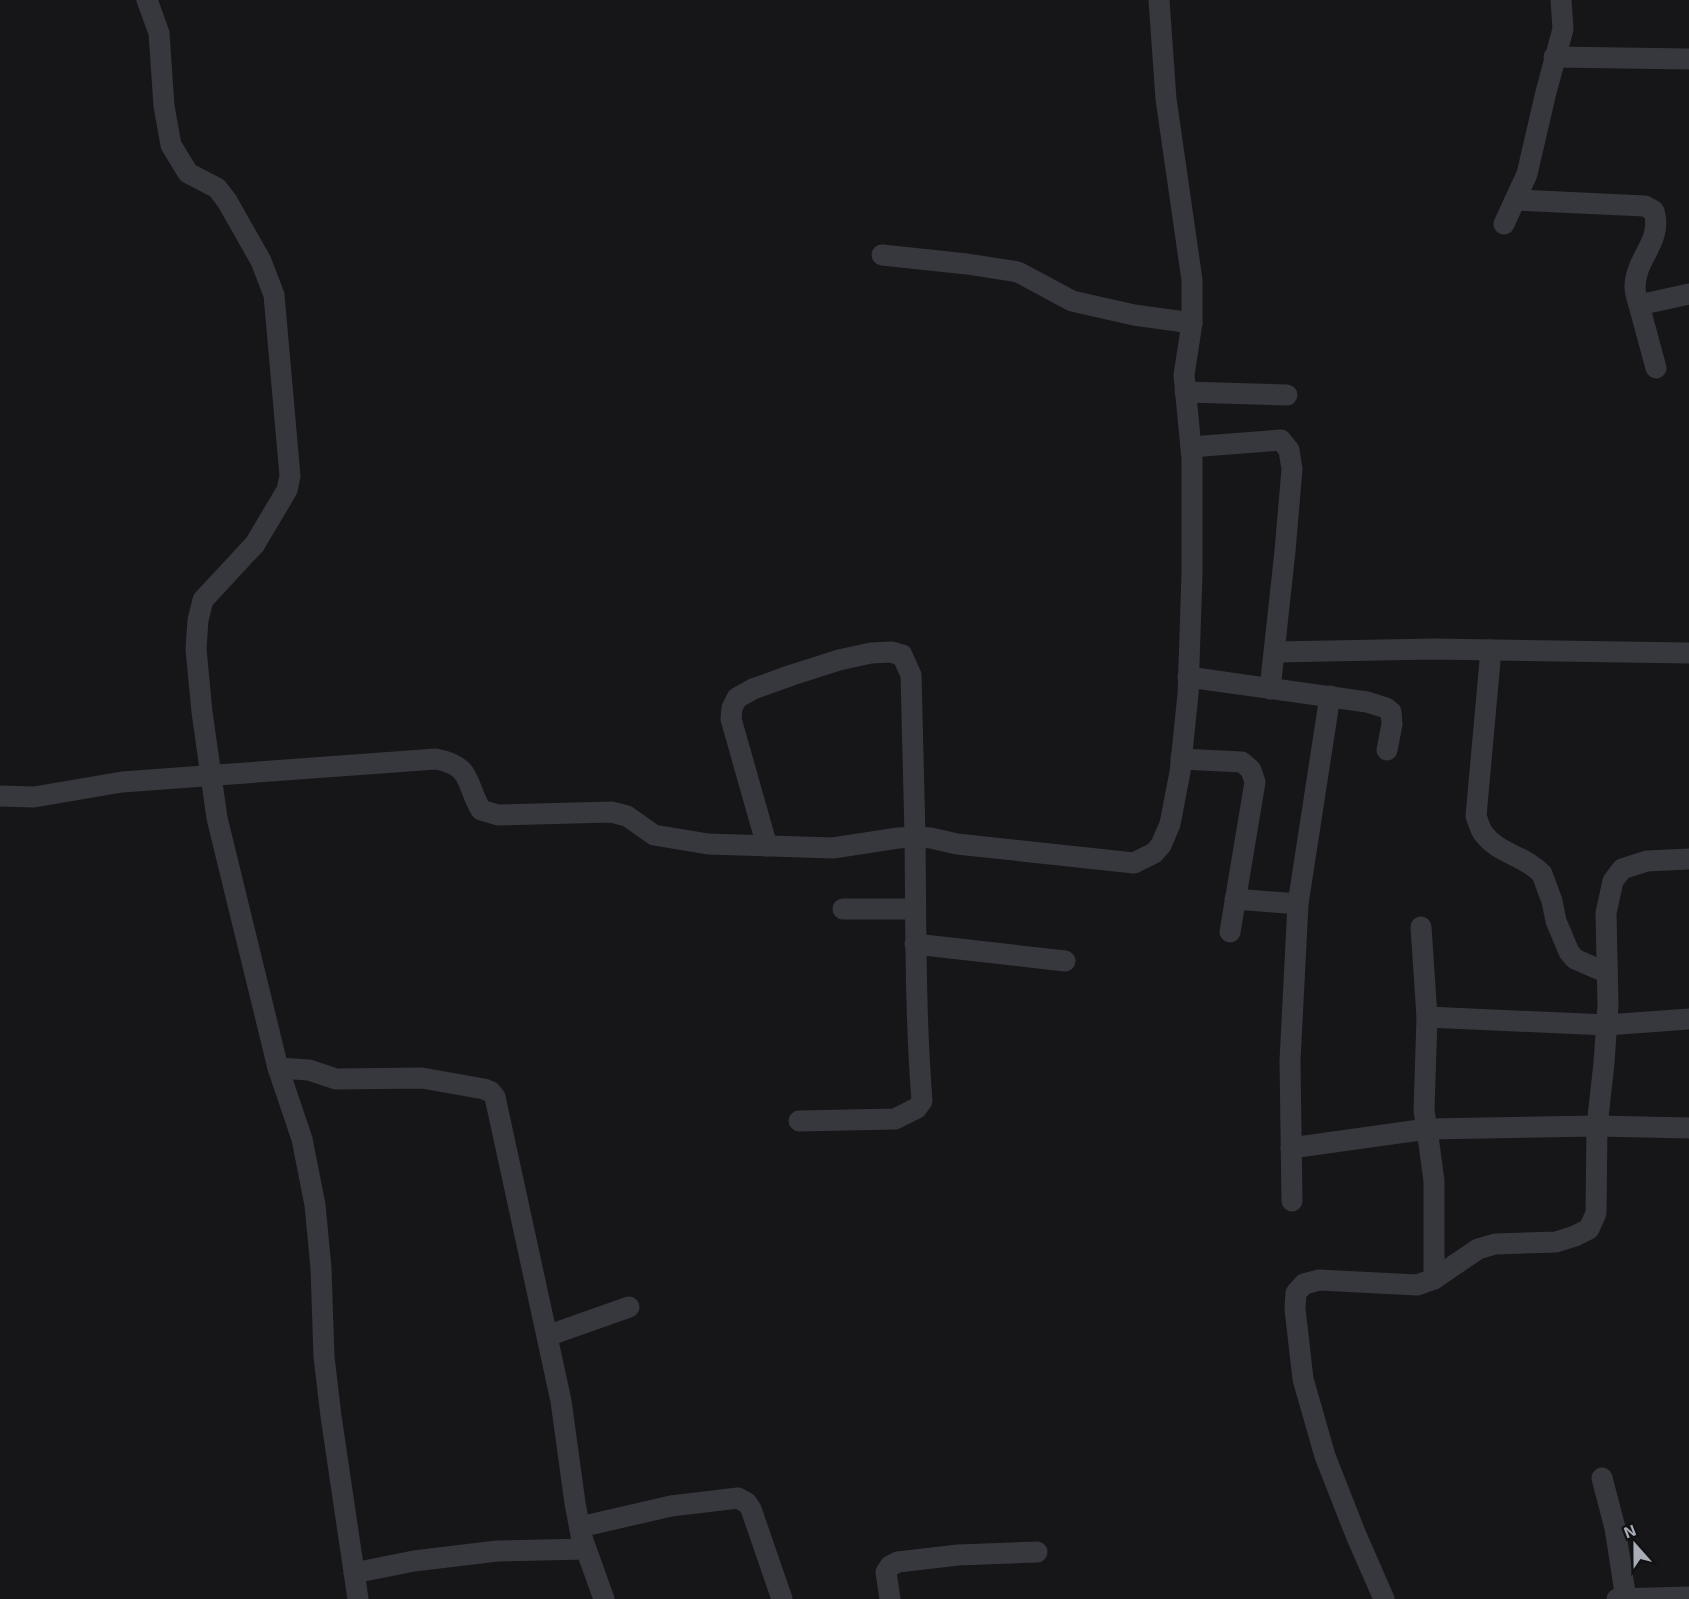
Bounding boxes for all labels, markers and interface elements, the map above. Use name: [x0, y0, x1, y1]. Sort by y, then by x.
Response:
north arrow: [1605, 1515, 1665, 1575]
text: N: [1621, 1520, 1638, 1541]

